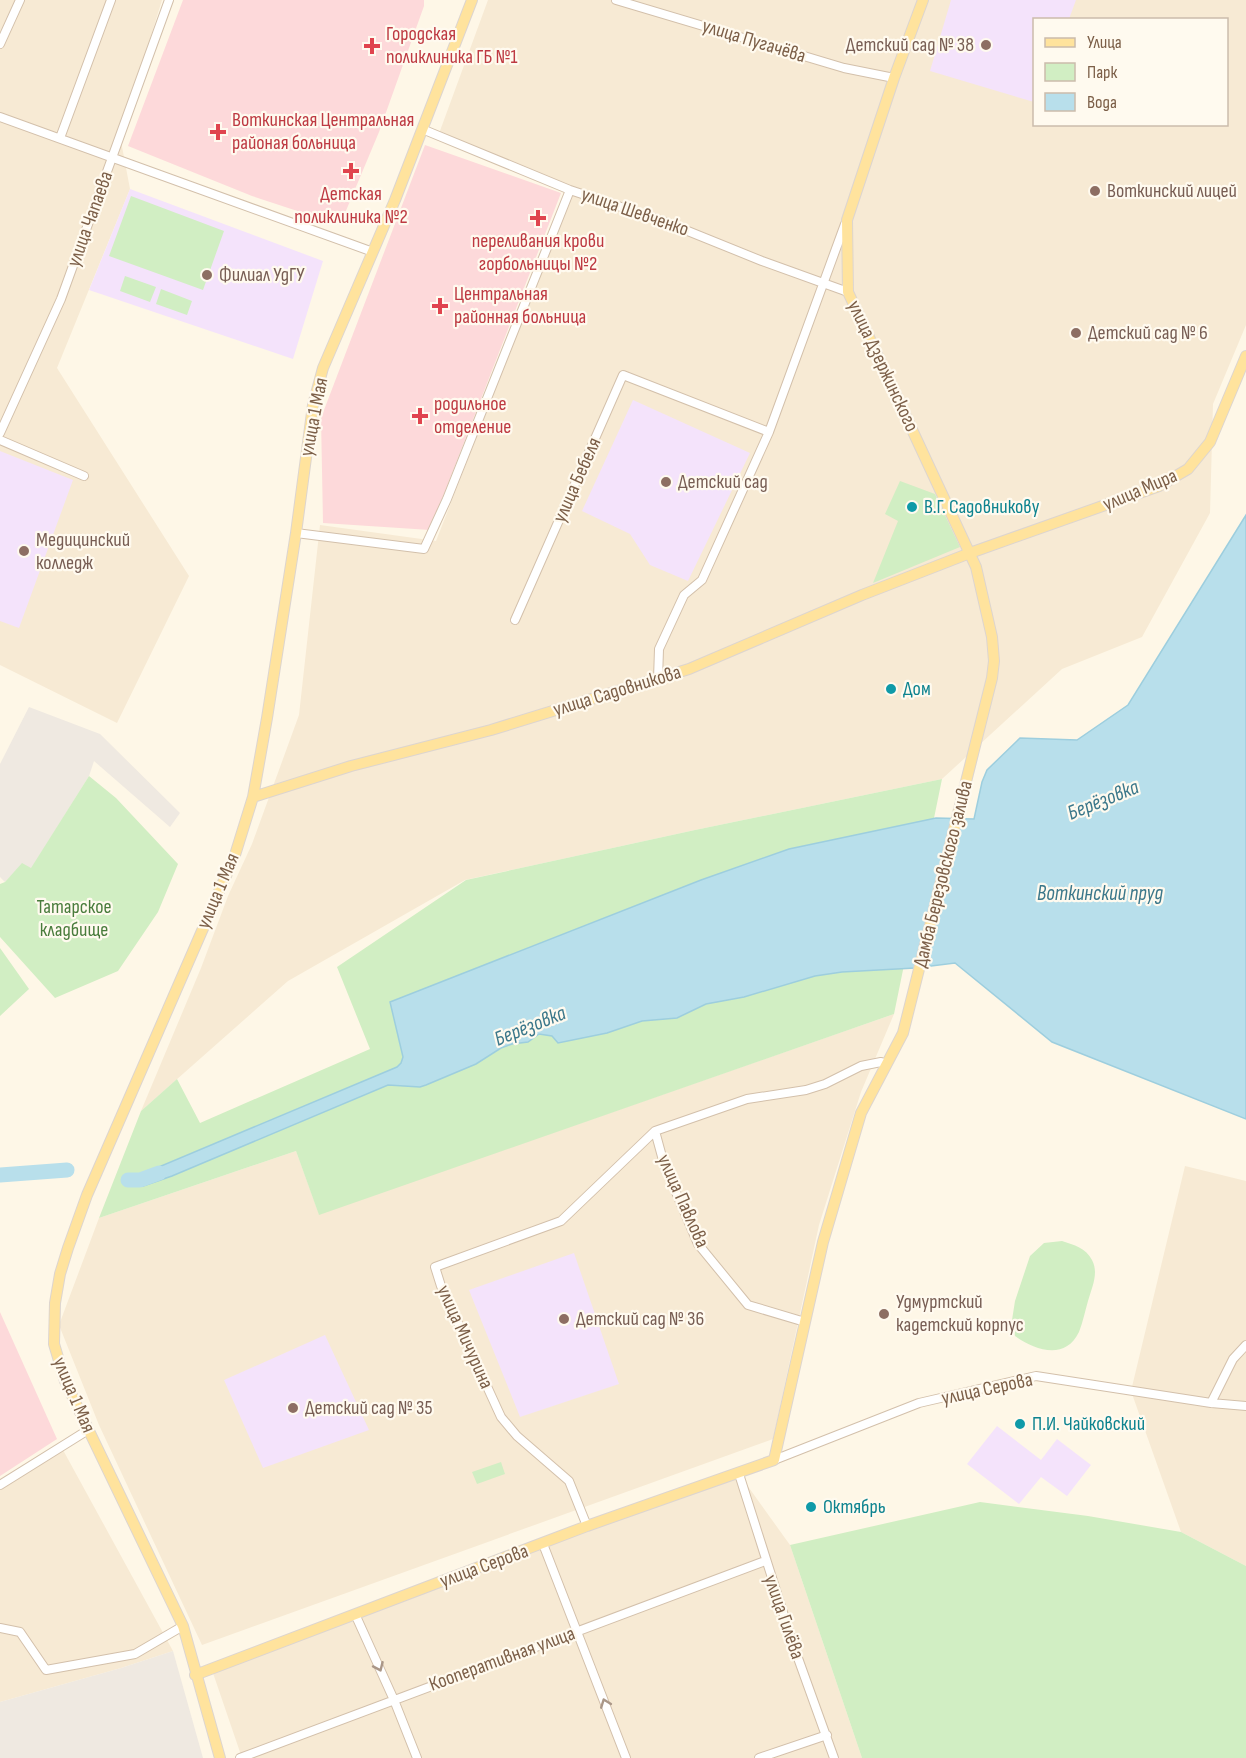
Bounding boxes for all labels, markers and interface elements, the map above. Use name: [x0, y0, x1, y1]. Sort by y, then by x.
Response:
street label: улица Пугачёва: [699, 14, 809, 68]
legend: [1033, 18, 1228, 126]
place label: Городская поликлиника ГБ №1: [386, 22, 517, 69]
text: Улица: [1087, 32, 1122, 53]
place label: Детский сад № 38: [846, 33, 974, 57]
marker: Городская поликлиника ГБ №1: [363, 37, 381, 55]
marker: Детский сад № 38: [979, 38, 993, 52]
text: Парк: [1087, 62, 1118, 83]
text: Вода: [1087, 92, 1117, 113]
place label: Воткинская Центральная районая больница: [232, 108, 414, 155]
marker: Воткинская Центральная районая больница: [209, 123, 227, 141]
marker: Детская поликлиника №2: [342, 162, 360, 180]
street label: улица Чапаева: [62, 168, 118, 270]
place label: Воткинский лицей: [1107, 179, 1237, 203]
place label: Детская поликлиника №2: [294, 182, 408, 229]
street label: улица Шевченко: [578, 182, 692, 242]
marker: Воткинский лицей: [1088, 184, 1102, 198]
marker: переливания крови горбольницы №2: [529, 209, 547, 227]
place label: переливания крови горбольницы №2: [472, 229, 604, 276]
place label: Филиал УдГУ: [219, 263, 305, 287]
marker: Филиал УдГУ: [200, 268, 214, 282]
place label: Центральная районная больница: [454, 282, 586, 329]
marker: Центральная районная больница: [431, 297, 449, 315]
street label: улица Дзержинского: [842, 297, 924, 435]
place label: Детский сад № 6: [1088, 321, 1208, 345]
marker: Детский сад № 6: [1069, 326, 1083, 340]
street label: улица 1 Мая: [295, 376, 333, 458]
place label: родильное отделение: [434, 392, 511, 439]
marker: родильное отделение: [411, 407, 429, 425]
street label: улица Бебеля: [548, 434, 606, 526]
street label: улица Мира: [1099, 464, 1181, 516]
place label: Детский сад: [678, 470, 768, 494]
marker: Детский сад: [659, 475, 673, 489]
place label: В.Г. Садовникову: [924, 495, 1040, 519]
marker: В.Г. Садовникову: [905, 500, 919, 514]
place label: Медицинский колледж: [36, 528, 130, 575]
marker: Медицинский колледж: [17, 544, 31, 558]
street label: улица Садовникова: [550, 660, 684, 722]
place label: Дом: [903, 677, 931, 701]
marker: Дом: [884, 682, 898, 696]
water label: Берёзовка: [1064, 774, 1143, 826]
street label: Дамба Березовского залива: [908, 778, 978, 970]
street label: улица 1 Мая: [191, 850, 245, 932]
water label: Воткинский пруд: [1037, 881, 1163, 906]
park label: Татарское кладбище: [37, 895, 112, 942]
water label: Берёзовка: [491, 1000, 570, 1052]
street label: улица Павлова: [652, 1151, 714, 1251]
street label: улица Мичурина: [431, 1281, 499, 1393]
place label: Удмуртский кадетский корпус: [896, 1290, 1024, 1337]
place label: Детский сад № 36: [576, 1307, 704, 1331]
marker: Удмуртский кадетский корпус: [877, 1307, 891, 1321]
marker: Детский сад № 36: [557, 1312, 571, 1326]
street label: улица 1 Мая: [47, 1354, 101, 1436]
street label: улица Серова: [939, 1368, 1035, 1410]
place label: Детский сад № 35: [305, 1396, 432, 1420]
marker: Детский сад № 35: [286, 1401, 300, 1415]
place label: П.И. Чайковский: [1032, 1412, 1145, 1436]
marker: П.И. Чайковский: [1013, 1417, 1027, 1431]
place label: Октябрь: [823, 1495, 886, 1519]
marker: Октябрь: [804, 1500, 818, 1514]
street label: улица Серова: [436, 1539, 532, 1593]
street label: улица Гилёва: [758, 1572, 810, 1662]
street label: Кооперативная улица: [426, 1621, 578, 1697]
one-way arrow: [372, 1661, 384, 1672]
one-way arrow: [600, 1698, 612, 1709]

